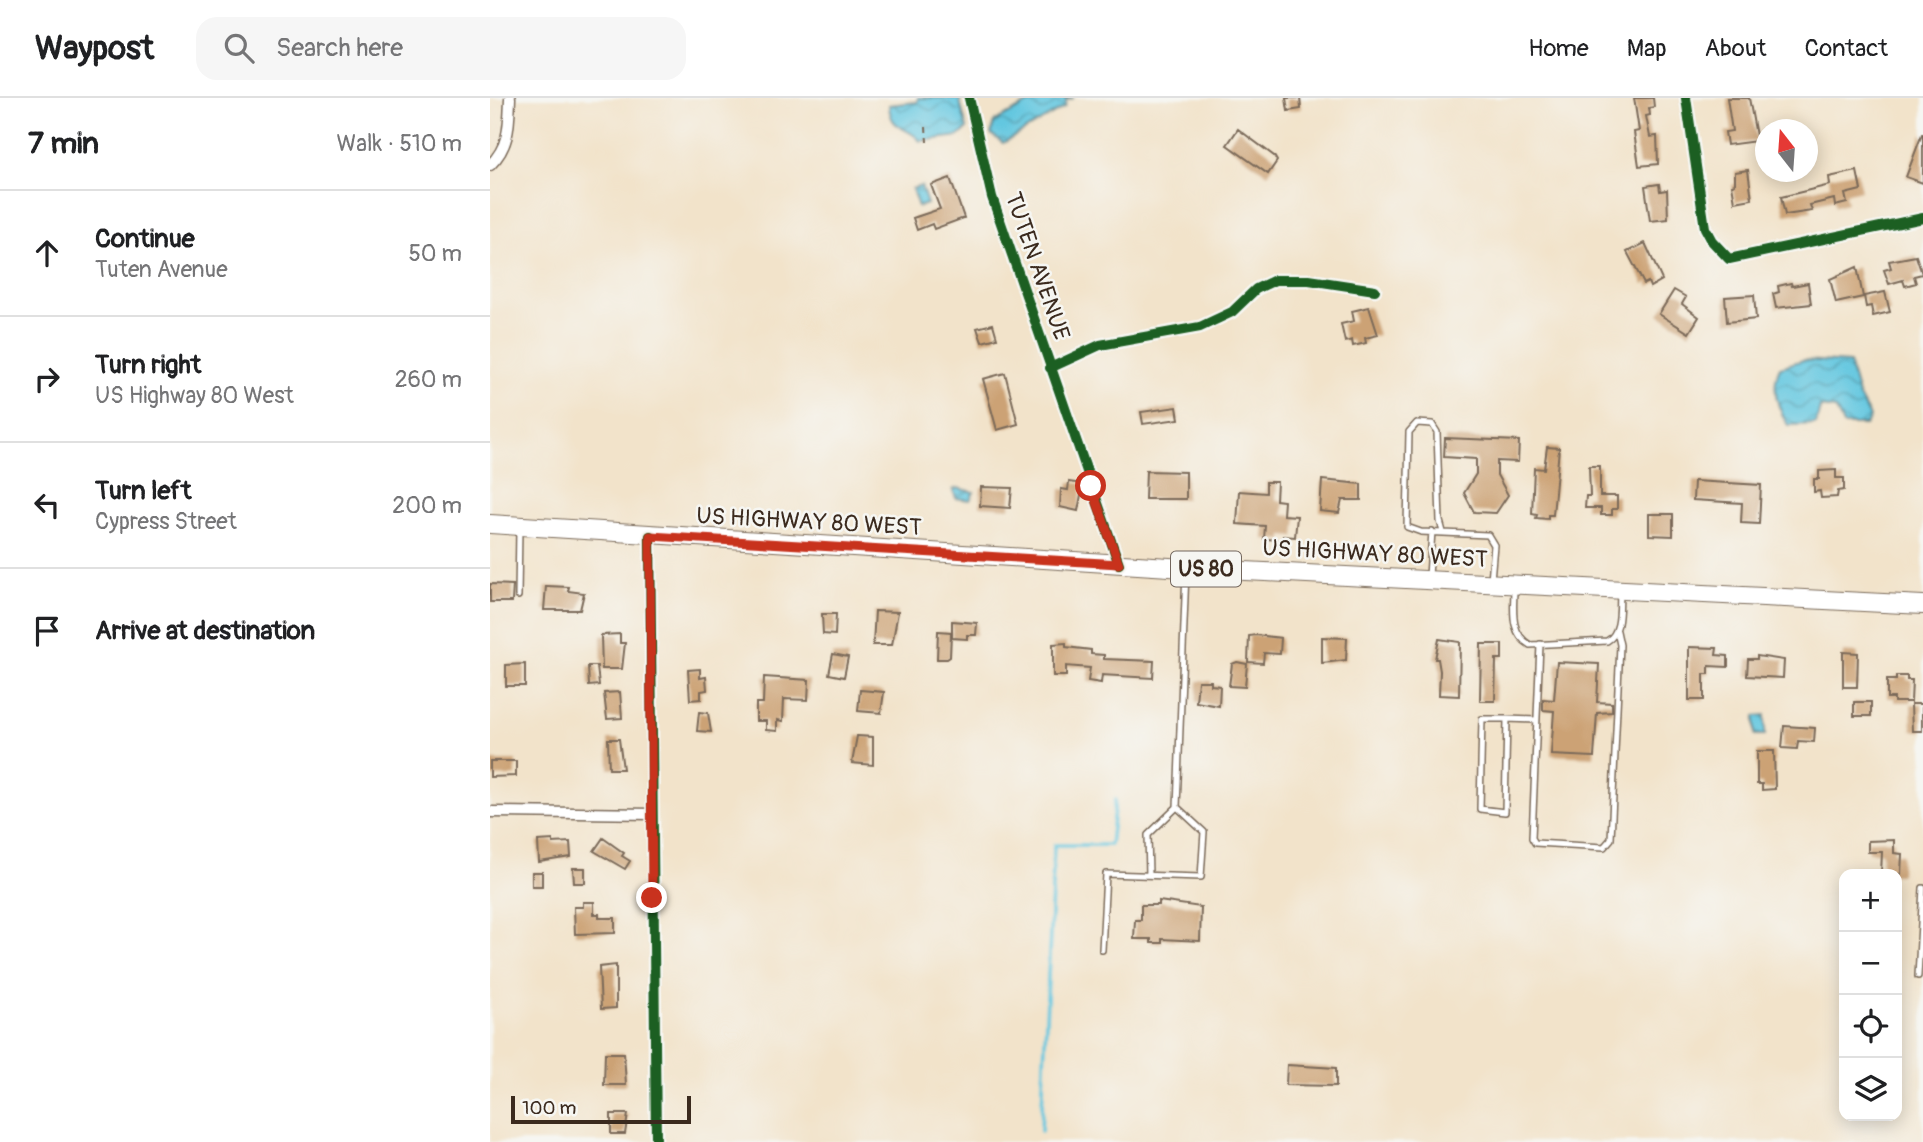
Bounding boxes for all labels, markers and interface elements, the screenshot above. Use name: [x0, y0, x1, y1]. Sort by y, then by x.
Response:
search box: [196, 17, 686, 80]
text: Waypost: [35, 28, 154, 69]
icon: search: [220, 29, 258, 67]
text: Search here: [276, 32, 403, 64]
text: Home: [1528, 34, 1589, 63]
text: Map: [1627, 34, 1667, 63]
text: About: [1705, 34, 1767, 63]
text: Contact: [1805, 34, 1888, 63]
north arrow: [1755, 119, 1818, 182]
text: 7 min: [28, 125, 99, 162]
text: Walk · 510 m: [337, 129, 462, 158]
street label: TUTEN AVENUE: [999, 188, 1076, 344]
text: Continue: [95, 223, 195, 255]
icon: ahead: [28, 234, 66, 272]
text: 50 m: [408, 239, 462, 268]
text: Tuten Avenue: [95, 255, 228, 284]
text: Turn right: [95, 349, 201, 381]
icon: right: [28, 360, 66, 398]
text: 260 m: [395, 365, 462, 394]
text: US Highway 80 West: [95, 381, 294, 410]
route start: [1075, 470, 1106, 501]
text: Turn left: [95, 475, 191, 507]
icon: left: [28, 486, 66, 524]
text: 200 m: [392, 491, 462, 520]
street label: US HIGHWAY 80 WEST: [696, 501, 923, 542]
text: Cypress Street: [95, 507, 237, 536]
street label: US HIGHWAY 80 WEST: [1262, 533, 1489, 574]
road number: US 80: [1171, 552, 1241, 587]
icon: arrive: [28, 612, 66, 650]
text: Arrive at destination: [95, 615, 315, 647]
map controls: [1839, 869, 1902, 1121]
button: +: [1839, 869, 1902, 932]
route end: [636, 882, 667, 913]
button: −: [1839, 932, 1902, 995]
button: locate: [1839, 995, 1902, 1058]
button: layers: [1839, 1058, 1902, 1121]
scale bar: [511, 1093, 691, 1125]
text: 100 m: [522, 1096, 576, 1120]

